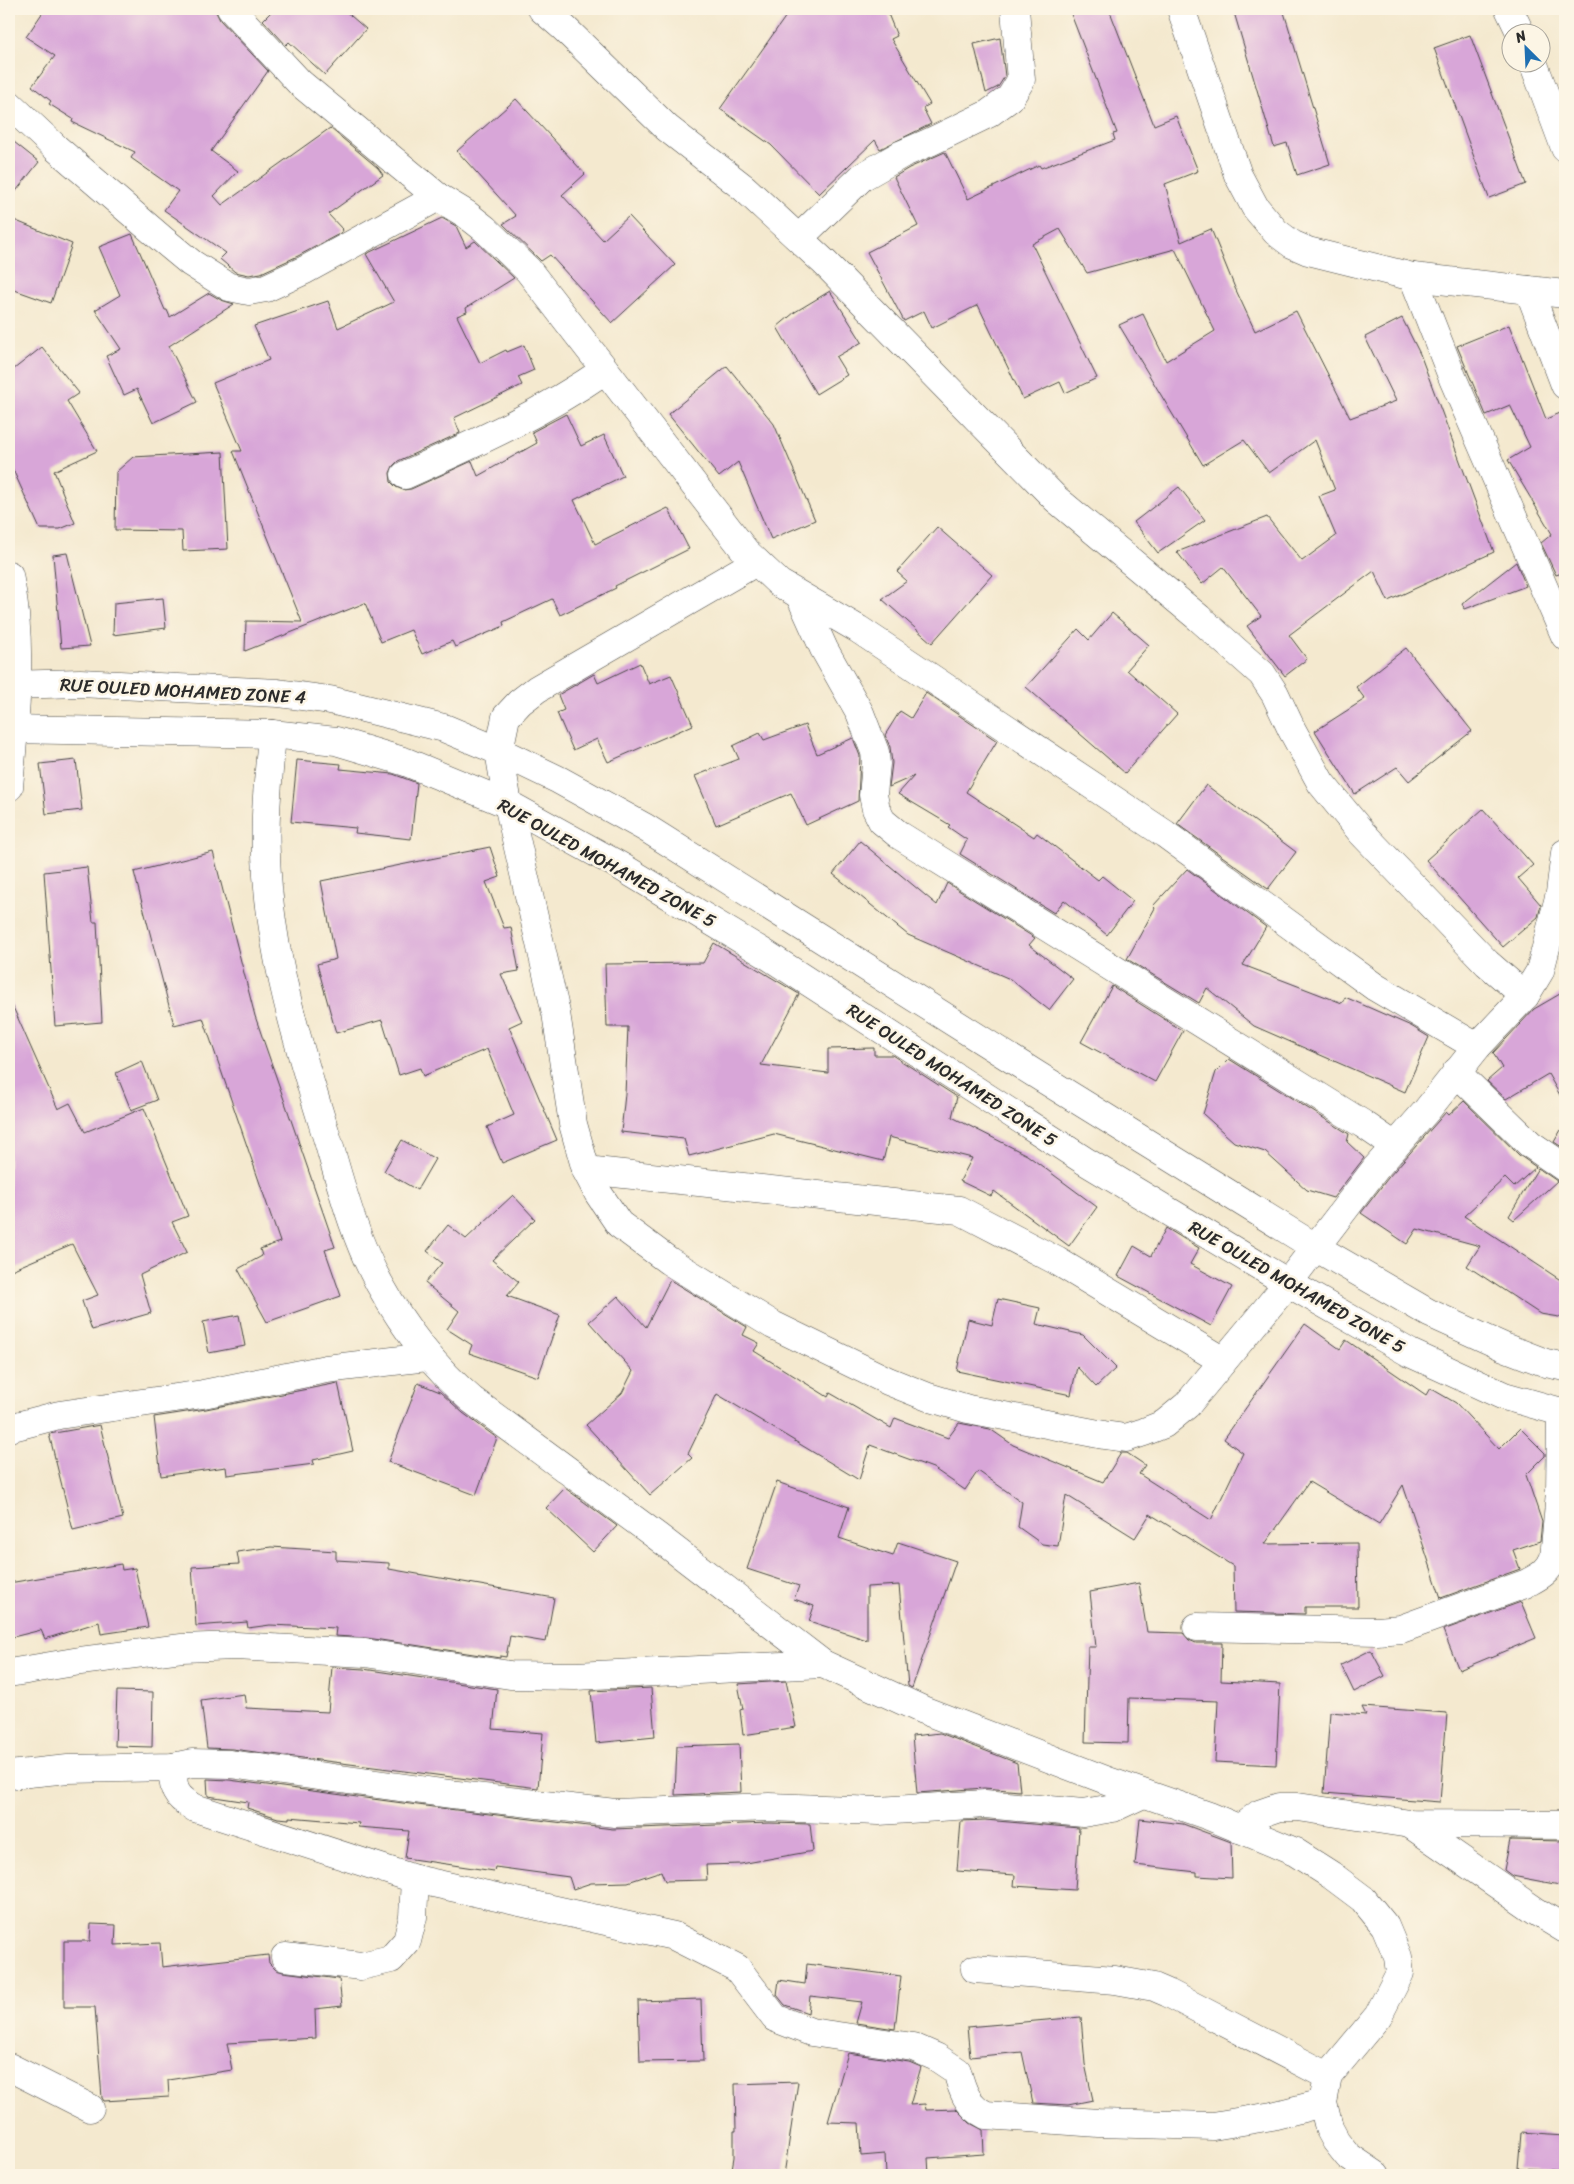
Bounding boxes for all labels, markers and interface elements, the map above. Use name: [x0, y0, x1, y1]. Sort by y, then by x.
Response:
north arrow: [1502, 22, 1552, 72]
text: N: [1510, 23, 1531, 50]
street label: RUE OULED MOHAMED ZONE 4: [59, 669, 307, 713]
street label: RUE OULED MOHAMED ZONE 5: [492, 789, 722, 937]
street label: RUE OULED MOHAMED ZONE 5: [840, 995, 1064, 1155]
street label: RUE OULED MOHAMED ZONE 5: [1182, 1212, 1412, 1362]

